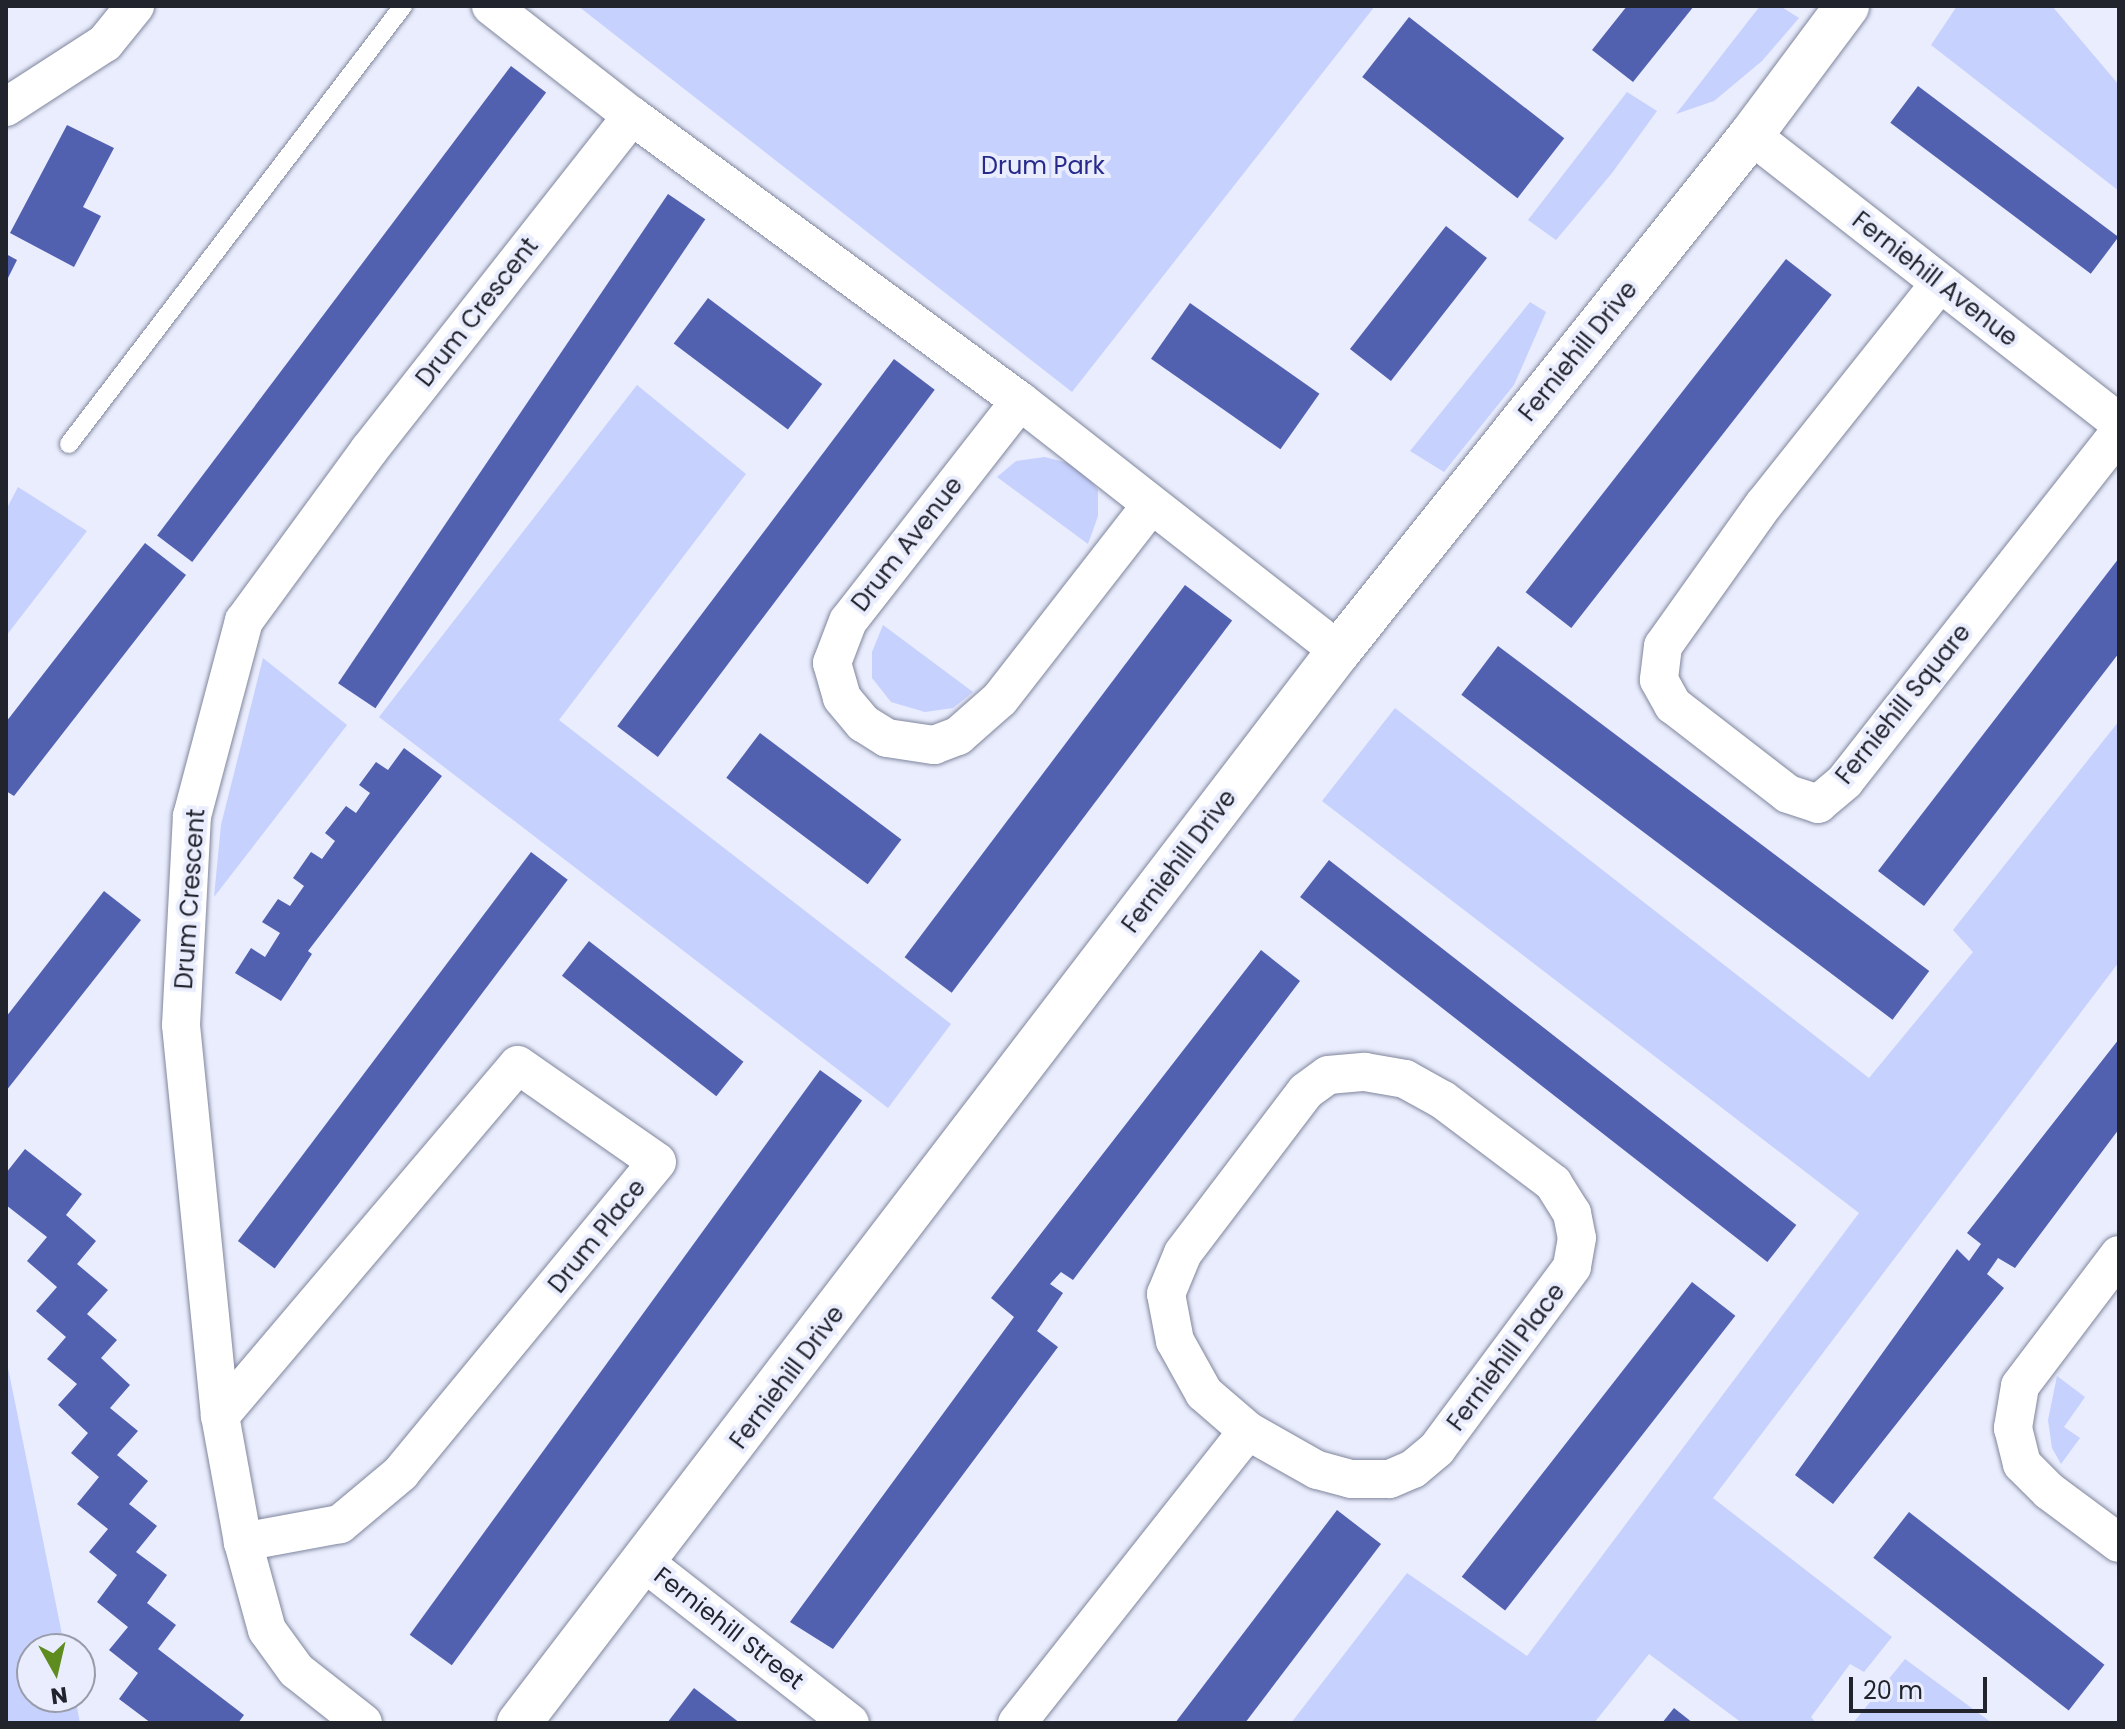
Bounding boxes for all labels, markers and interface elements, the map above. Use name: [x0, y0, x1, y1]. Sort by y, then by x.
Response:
park label: Drum Park: [981, 152, 1105, 180]
street label: Ferniehill Avenue: [1847, 206, 2023, 352]
street label: Drum Crescent: [410, 232, 544, 392]
street label: Ferniehill Drive: [1513, 275, 1643, 427]
street label: Drum Avenue: [846, 471, 968, 617]
street label: Ferniehill Square: [1830, 618, 1976, 790]
street label: Ferniehill Drive: [1116, 784, 1242, 938]
street label: Drum Crescent: [169, 808, 211, 990]
street label: Drum Place: [542, 1173, 652, 1299]
street label: Ferniehill Place: [1441, 1278, 1571, 1436]
street label: Ferniehill Drive: [724, 1300, 850, 1454]
street label: Ferniehill Street: [648, 1561, 810, 1695]
north arrow: [16, 1633, 96, 1713]
scale bar: [1853, 1661, 1991, 1711]
text: 20 m: [1863, 1674, 1923, 1707]
text: N: [49, 1679, 69, 1712]

